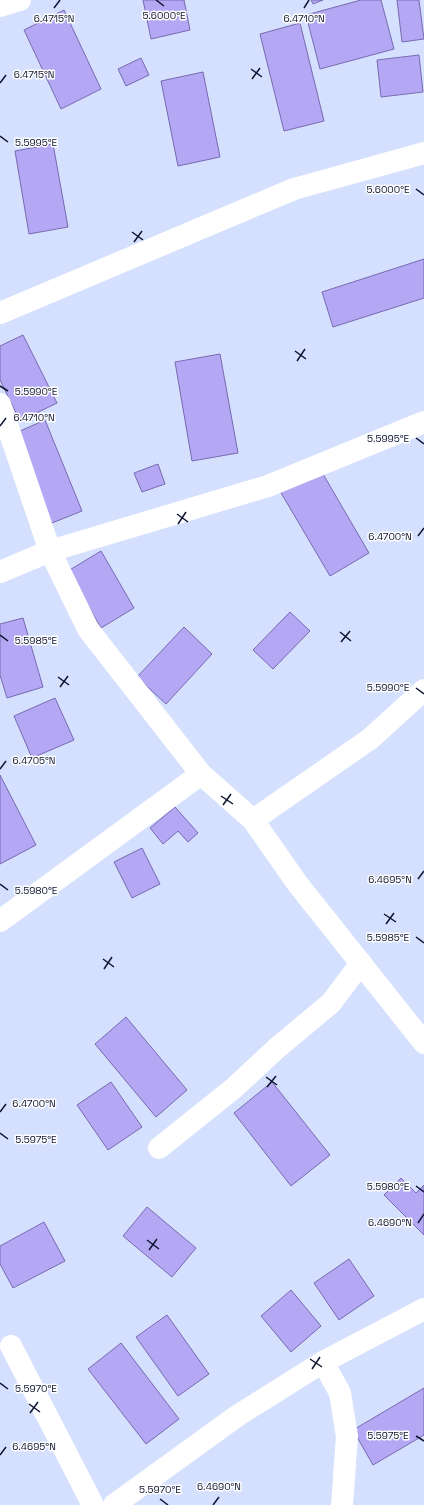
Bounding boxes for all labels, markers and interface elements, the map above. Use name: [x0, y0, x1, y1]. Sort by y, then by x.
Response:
text: 5.6000°E: [142, 9, 186, 22]
text: 6.4715°N: [34, 12, 74, 25]
text: 6.4710°N: [283, 12, 325, 25]
text: 6.4715°N: [14, 68, 54, 81]
text: 5.5995°E: [15, 136, 57, 149]
text: 5.6000°E: [366, 183, 410, 196]
text: 5.5990°E: [15, 385, 58, 398]
text: 6.4710°N: [13, 411, 55, 424]
text: 5.5995°E: [367, 432, 409, 445]
text: 6.4700°N: [368, 530, 412, 543]
text: 5.5985°E: [15, 634, 58, 647]
text: 5.5990°E: [367, 681, 410, 694]
text: 6.4705°N: [13, 754, 56, 767]
text: 6.4695°N: [368, 873, 412, 886]
text: 5.5980°E: [15, 884, 58, 897]
text: 5.5985°E: [367, 931, 410, 944]
text: 6.4700°N: [12, 1097, 56, 1110]
text: 5.5975°E: [15, 1133, 57, 1146]
text: 5.5980°E: [367, 1180, 410, 1193]
text: 6.4690°N: [368, 1216, 412, 1229]
text: 5.5970°E: [15, 1382, 57, 1395]
text: 5.5975°E: [367, 1429, 409, 1442]
text: 6.4695°N: [12, 1440, 56, 1453]
text: 6.4690°N: [197, 1480, 241, 1493]
text: 5.5970°E: [139, 1483, 181, 1496]

